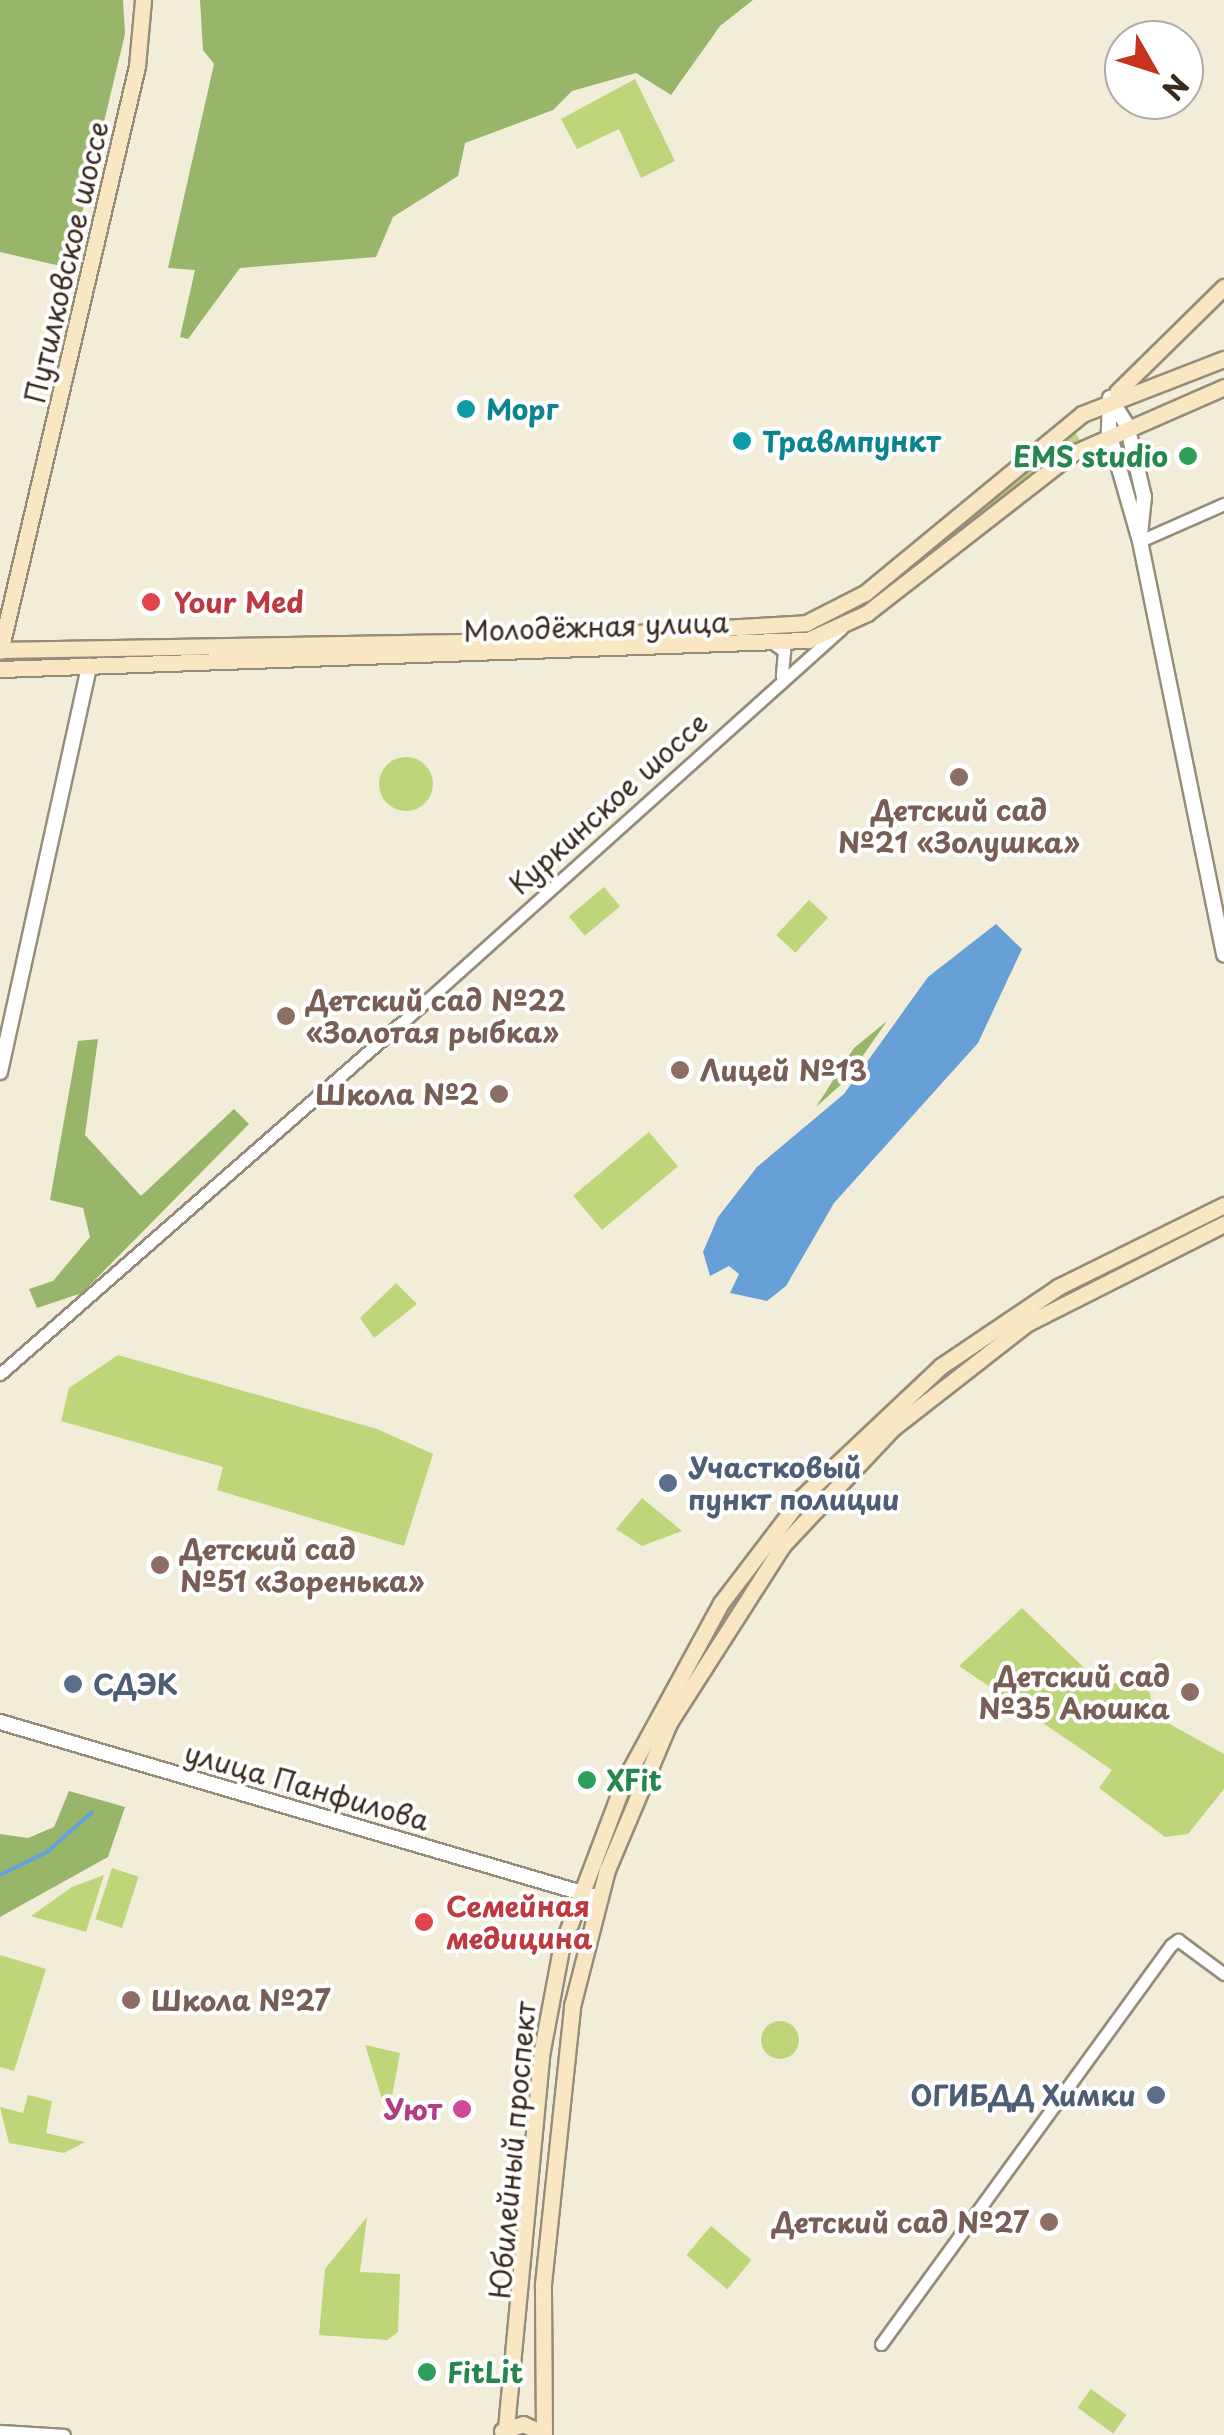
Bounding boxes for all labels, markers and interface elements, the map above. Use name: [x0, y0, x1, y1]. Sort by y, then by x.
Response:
north arrow: [1104, 20, 1204, 120]
text: N: [1152, 66, 1200, 110]
street label: Путилковское шоссе: [17, 118, 115, 406]
place label: Морг: [486, 392, 558, 426]
marker: Морг: [455, 398, 477, 420]
place label: Травмпункт: [762, 424, 941, 458]
marker: Травмпункт: [731, 430, 753, 452]
place label: EMS studio: [1011, 439, 1168, 473]
marker: EMS studio: [1177, 445, 1199, 467]
place label: Your Med: [174, 585, 305, 619]
marker: Your Med: [138, 589, 164, 615]
street label: Молодёжная улица: [462, 605, 730, 647]
street label: Куркинское шоссе: [502, 705, 714, 901]
marker: Детский сад №21 «Золушка»: [948, 766, 970, 788]
place label: Детский сад №21 «Золушка»: [838, 793, 1080, 859]
place label: Детский сад №22 «Золотая рыбка»: [306, 983, 567, 1049]
marker: Детский сад №22 «Золотая рыбка»: [275, 1005, 297, 1027]
place label: Лицей №13: [700, 1053, 867, 1087]
marker: Лицей №13: [669, 1059, 691, 1081]
place label: Школа №2: [314, 1077, 479, 1111]
marker: Школа №2: [488, 1083, 510, 1105]
place label: Участковый пункт полиции: [688, 1450, 902, 1516]
marker: Участковый пункт полиции: [657, 1472, 679, 1494]
place label: Детский сад №51 «Зоренька»: [180, 1532, 426, 1598]
marker: Детский сад №51 «Зоренька»: [149, 1554, 171, 1576]
place label: Детский сад №35 Аюшка: [978, 1659, 1170, 1725]
place label: СДЭК: [93, 1667, 178, 1701]
marker: СДЭК: [62, 1673, 84, 1695]
marker: Детский сад №35 Аюшка: [1179, 1681, 1201, 1703]
street label: улица Панфилова: [181, 1735, 433, 1837]
place label: XFit: [607, 1763, 662, 1797]
marker: XFit: [576, 1769, 598, 1791]
place label: Семейная медицина: [446, 1889, 592, 1955]
marker: Семейная медицина: [411, 1909, 437, 1935]
place label: Школа №27: [151, 1983, 332, 2017]
marker: Школа №27: [120, 1989, 142, 2011]
street label: Юбилейный проспект: [482, 1999, 542, 2301]
place label: ОГИБДД Химки: [910, 2078, 1136, 2112]
marker: ОГИБДД Химки: [1145, 2084, 1167, 2106]
place label: Уют: [383, 2092, 442, 2126]
marker: Уют: [451, 2098, 473, 2120]
place label: Детский сад №27: [771, 2205, 1029, 2239]
marker: Детский сад №27: [1038, 2211, 1060, 2233]
place label: FitLit: [447, 2355, 523, 2389]
marker: FitLit: [416, 2361, 438, 2383]

